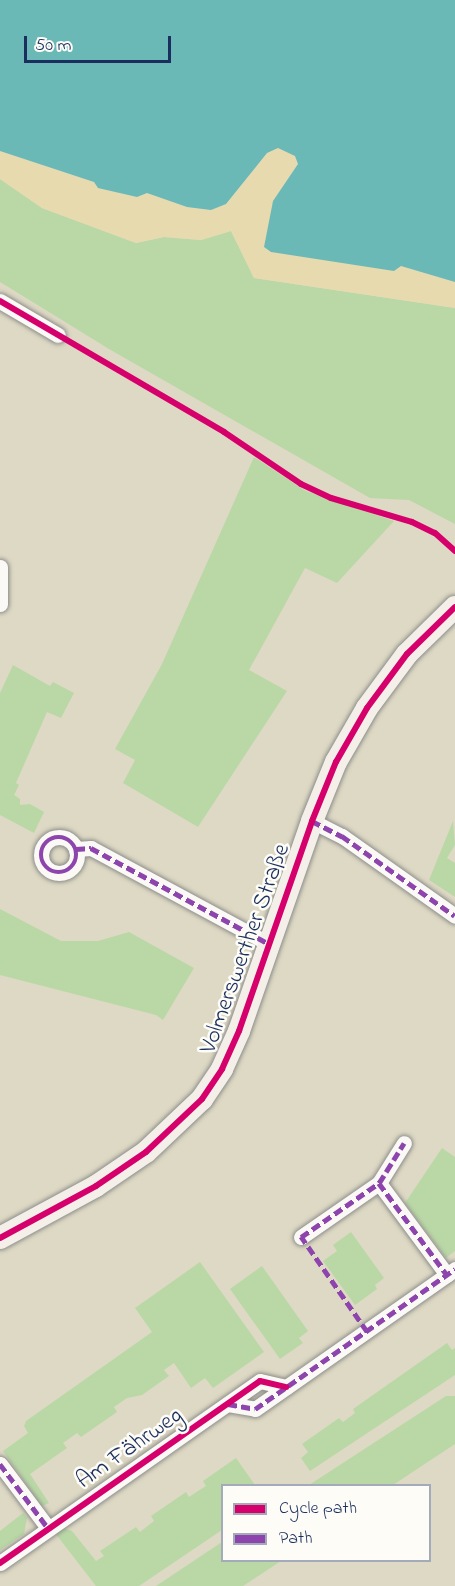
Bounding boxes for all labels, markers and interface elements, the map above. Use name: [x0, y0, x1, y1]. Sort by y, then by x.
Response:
scale bar: [27, 24, 174, 62]
text: 50 m: [35, 33, 72, 59]
street label: Volmerswerther Straße: [195, 840, 297, 1058]
street label: Am Fährweg: [71, 1402, 189, 1496]
legend: [221, 1484, 431, 1562]
text: Cycle path: [279, 1496, 357, 1522]
text: Path: [279, 1526, 313, 1552]

